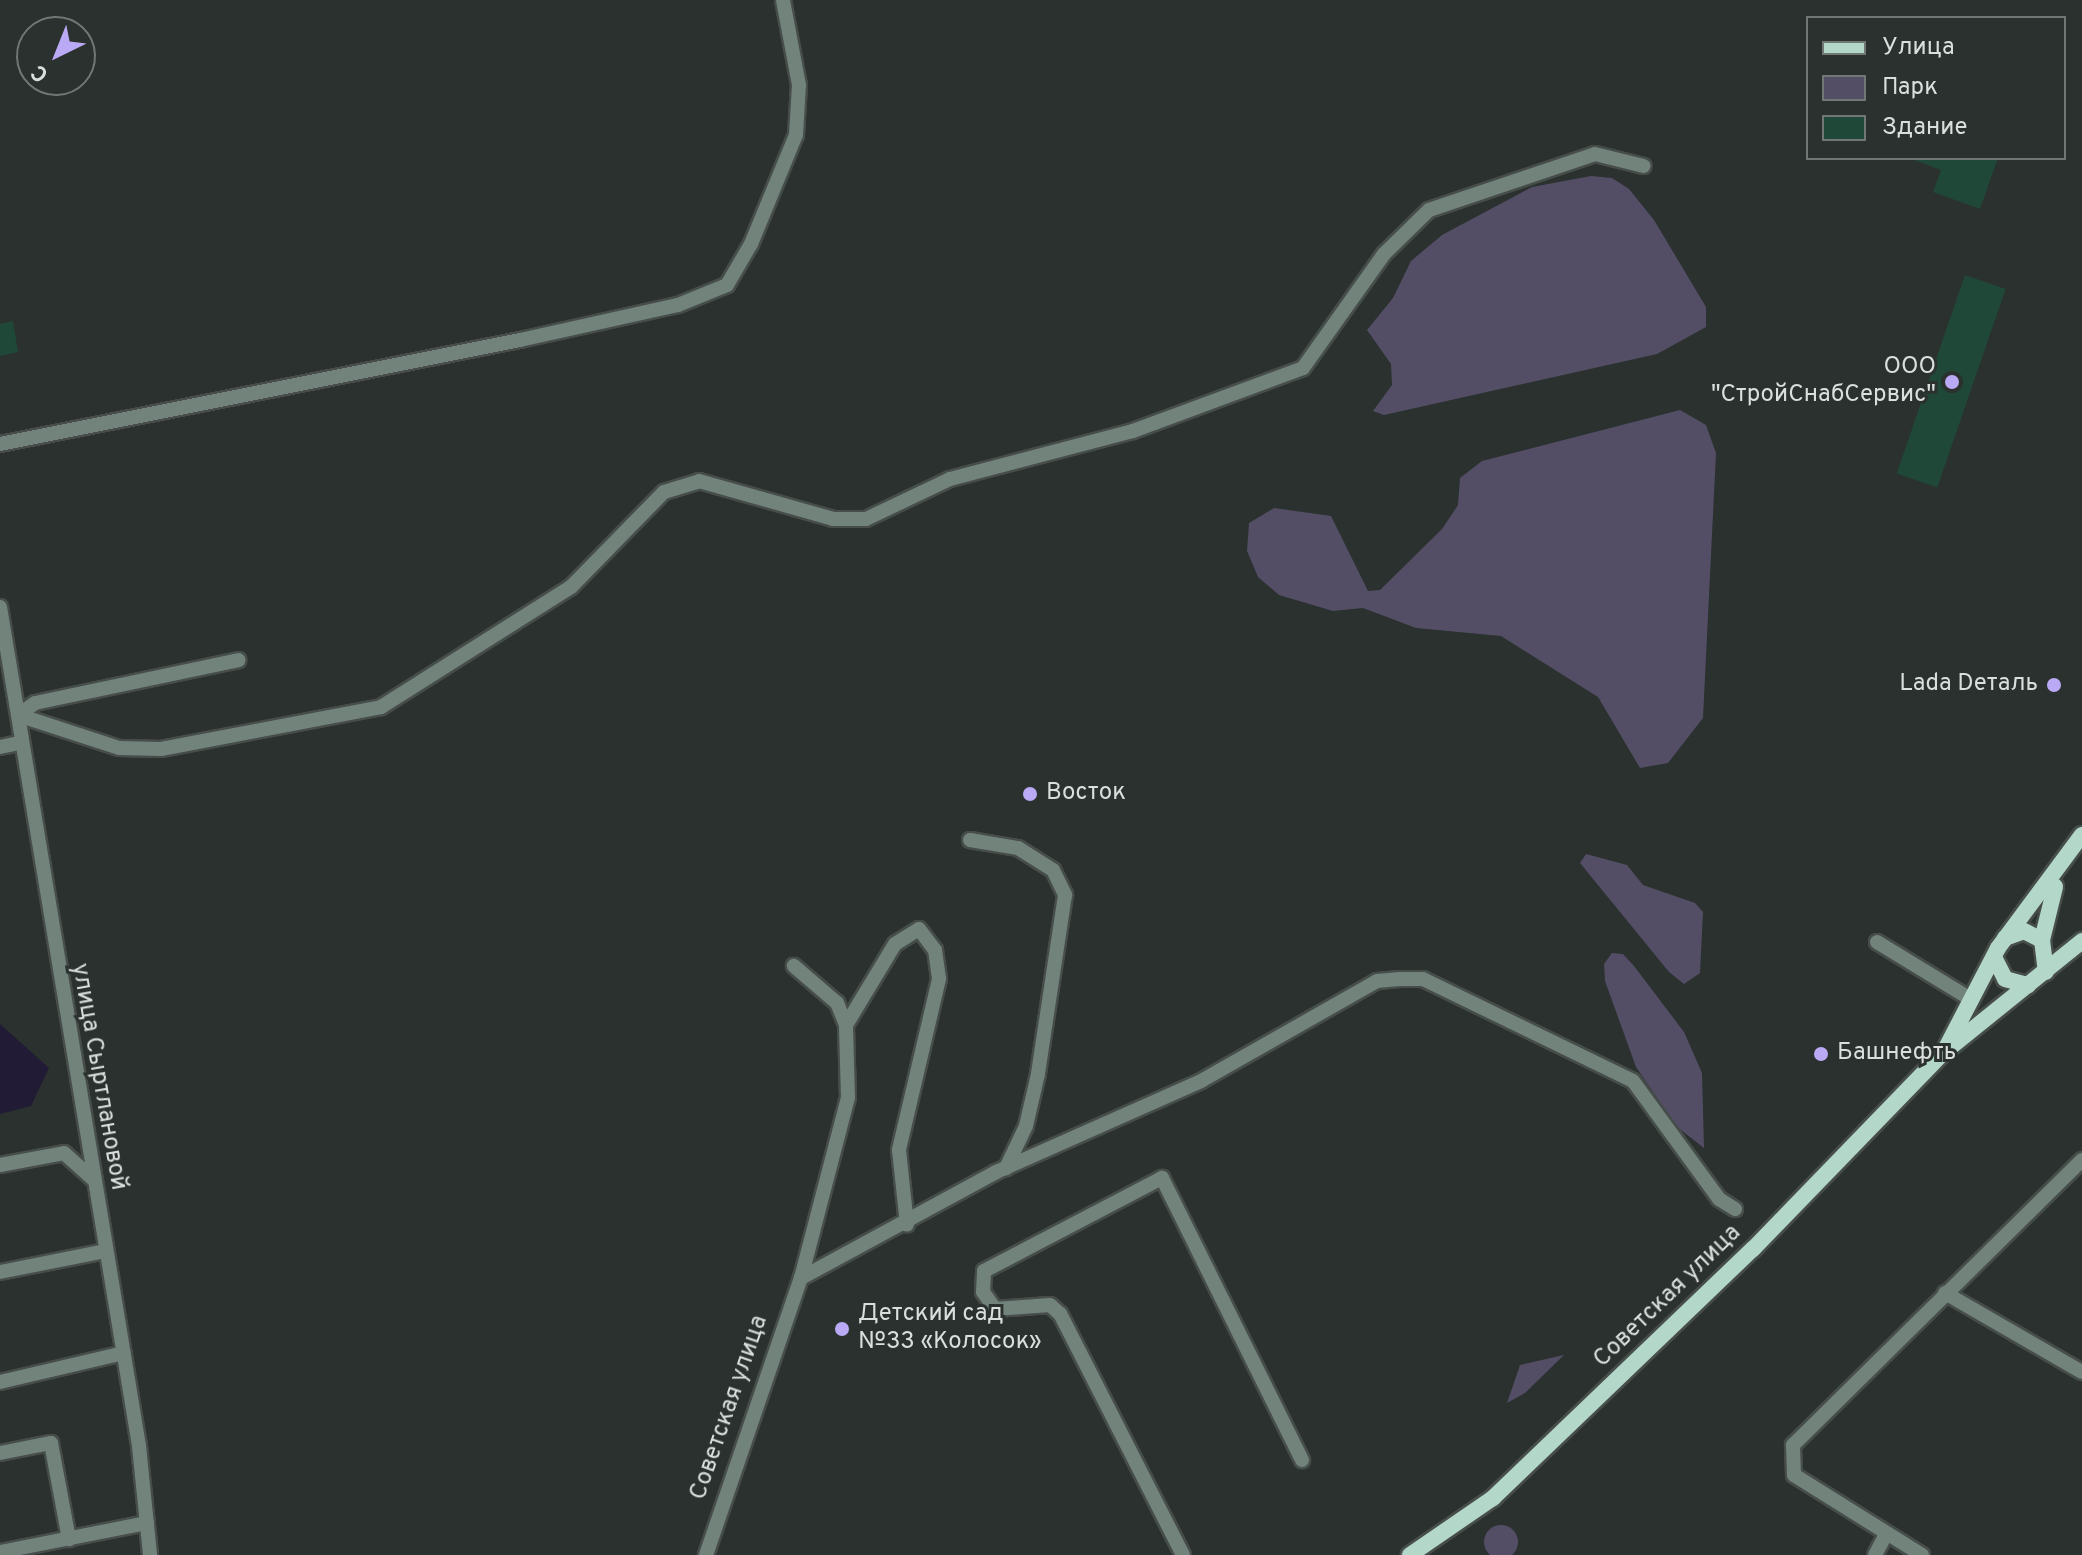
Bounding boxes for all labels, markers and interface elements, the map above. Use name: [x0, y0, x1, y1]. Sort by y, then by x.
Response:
north arrow: [16, 16, 96, 96]
legend: [1806, 16, 2066, 160]
text: Улица: [1882, 33, 1955, 63]
text: С: [26, 58, 55, 87]
text: Парк: [1882, 73, 1938, 103]
text: Здание: [1882, 113, 1968, 143]
place label: ООО "СтройСнабСервис": [1711, 354, 1936, 410]
marker: ООО "СтройСнабСервис": [1943, 373, 1961, 391]
place label: Lada Dеталь: [1899, 671, 2038, 699]
marker: Lada Dеталь: [2045, 676, 2063, 694]
place label: Восток: [1046, 780, 1126, 808]
marker: Восток: [1021, 785, 1039, 803]
street label: улица Сыртлановой: [64, 961, 132, 1193]
place label: Башнефть: [1837, 1040, 1956, 1068]
marker: Башнефть: [1812, 1045, 1830, 1063]
street label: Советская улица: [1588, 1219, 1748, 1375]
place label: Детский сад №33 «Колосок»: [858, 1301, 1042, 1357]
street label: Советская улица: [685, 1312, 775, 1504]
marker: Детский сад №33 «Колосок»: [833, 1320, 851, 1338]

